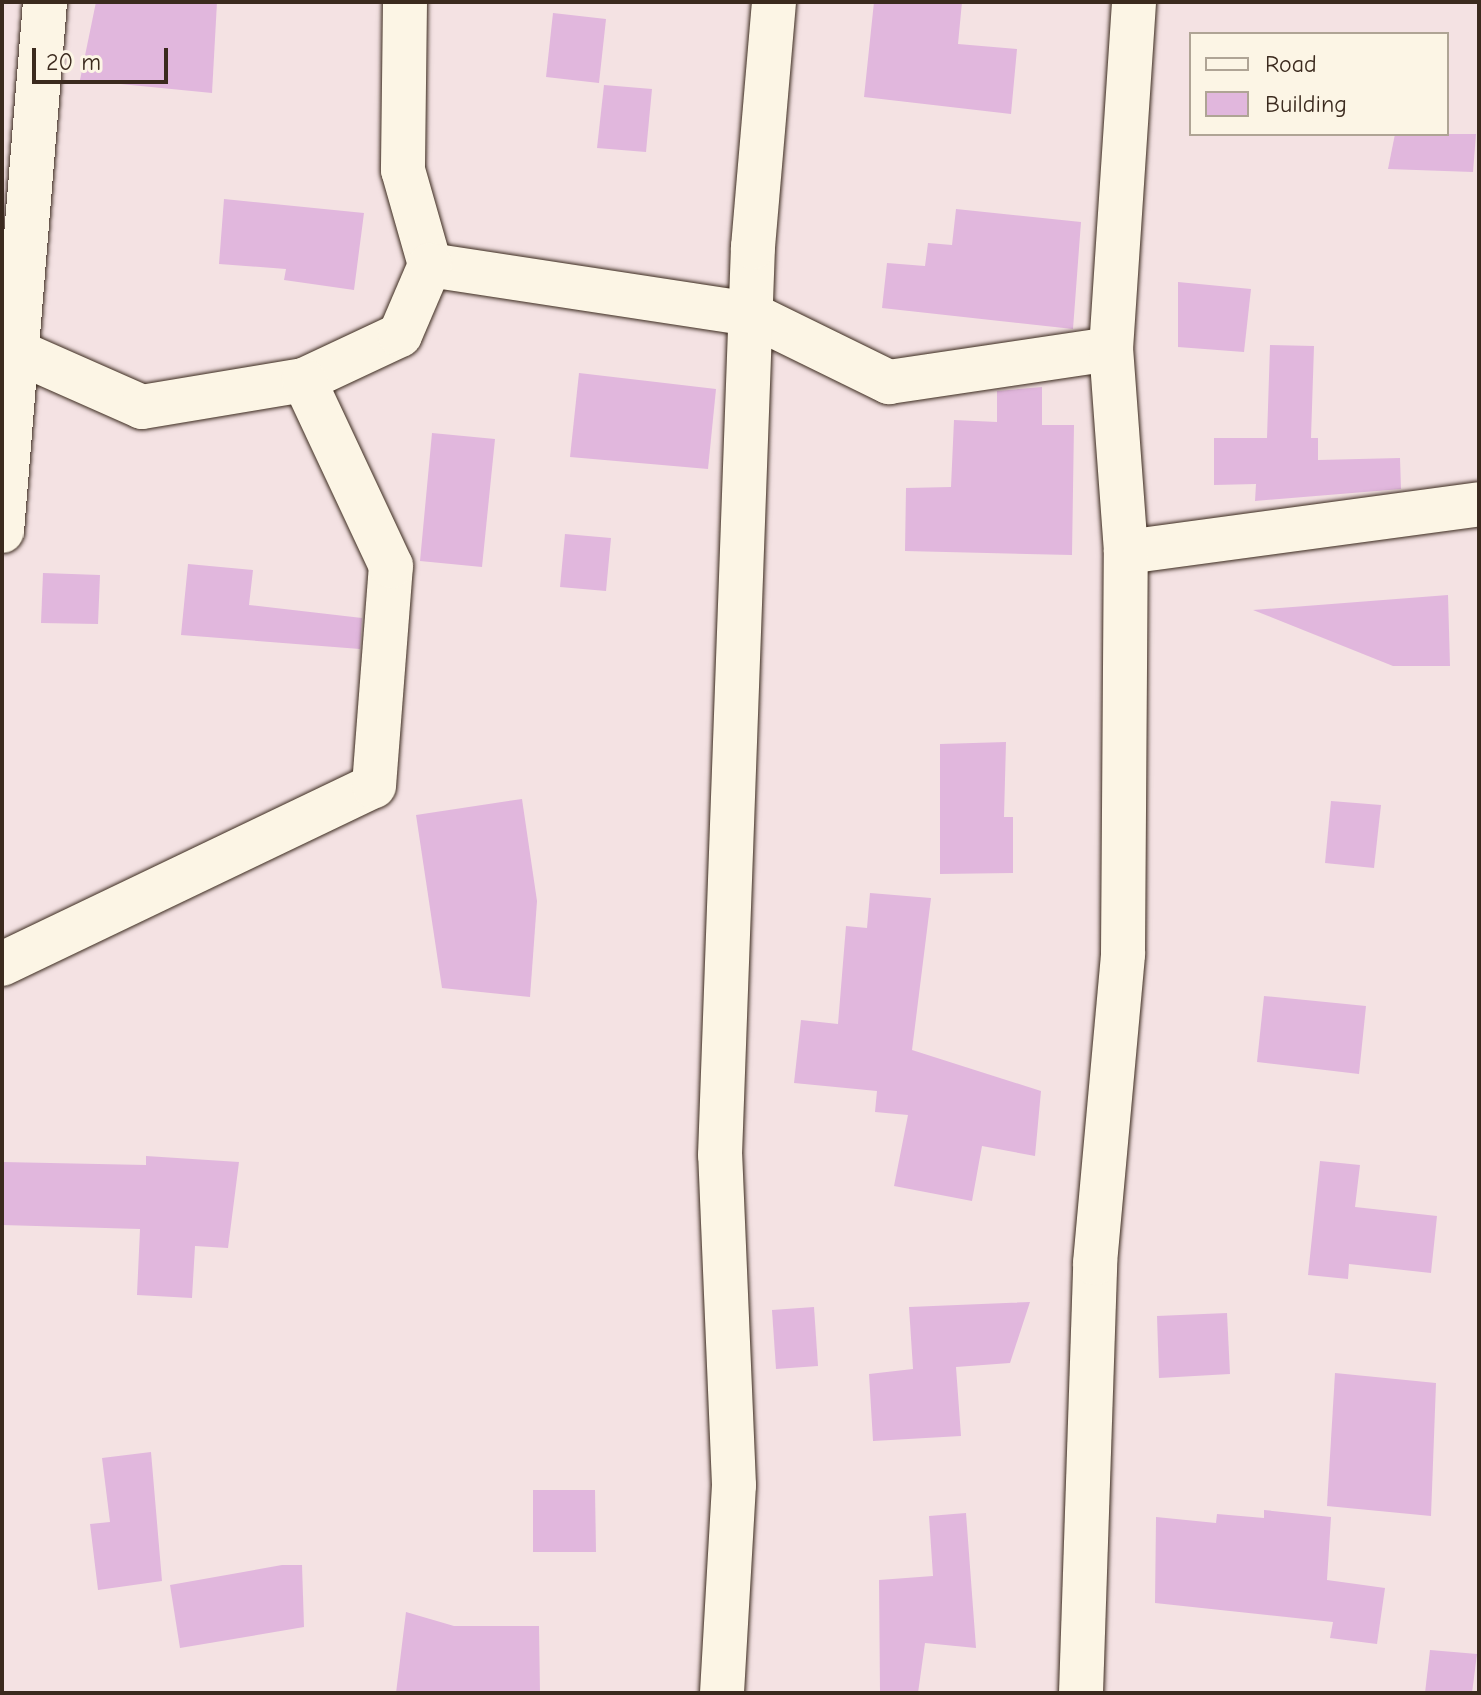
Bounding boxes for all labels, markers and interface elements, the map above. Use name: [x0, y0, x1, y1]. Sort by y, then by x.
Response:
scale bar: [36, 32, 172, 82]
legend: [1189, 32, 1449, 136]
text: 20 m: [46, 48, 101, 76]
text: Road: [1265, 50, 1317, 78]
text: Building: [1265, 90, 1347, 118]

